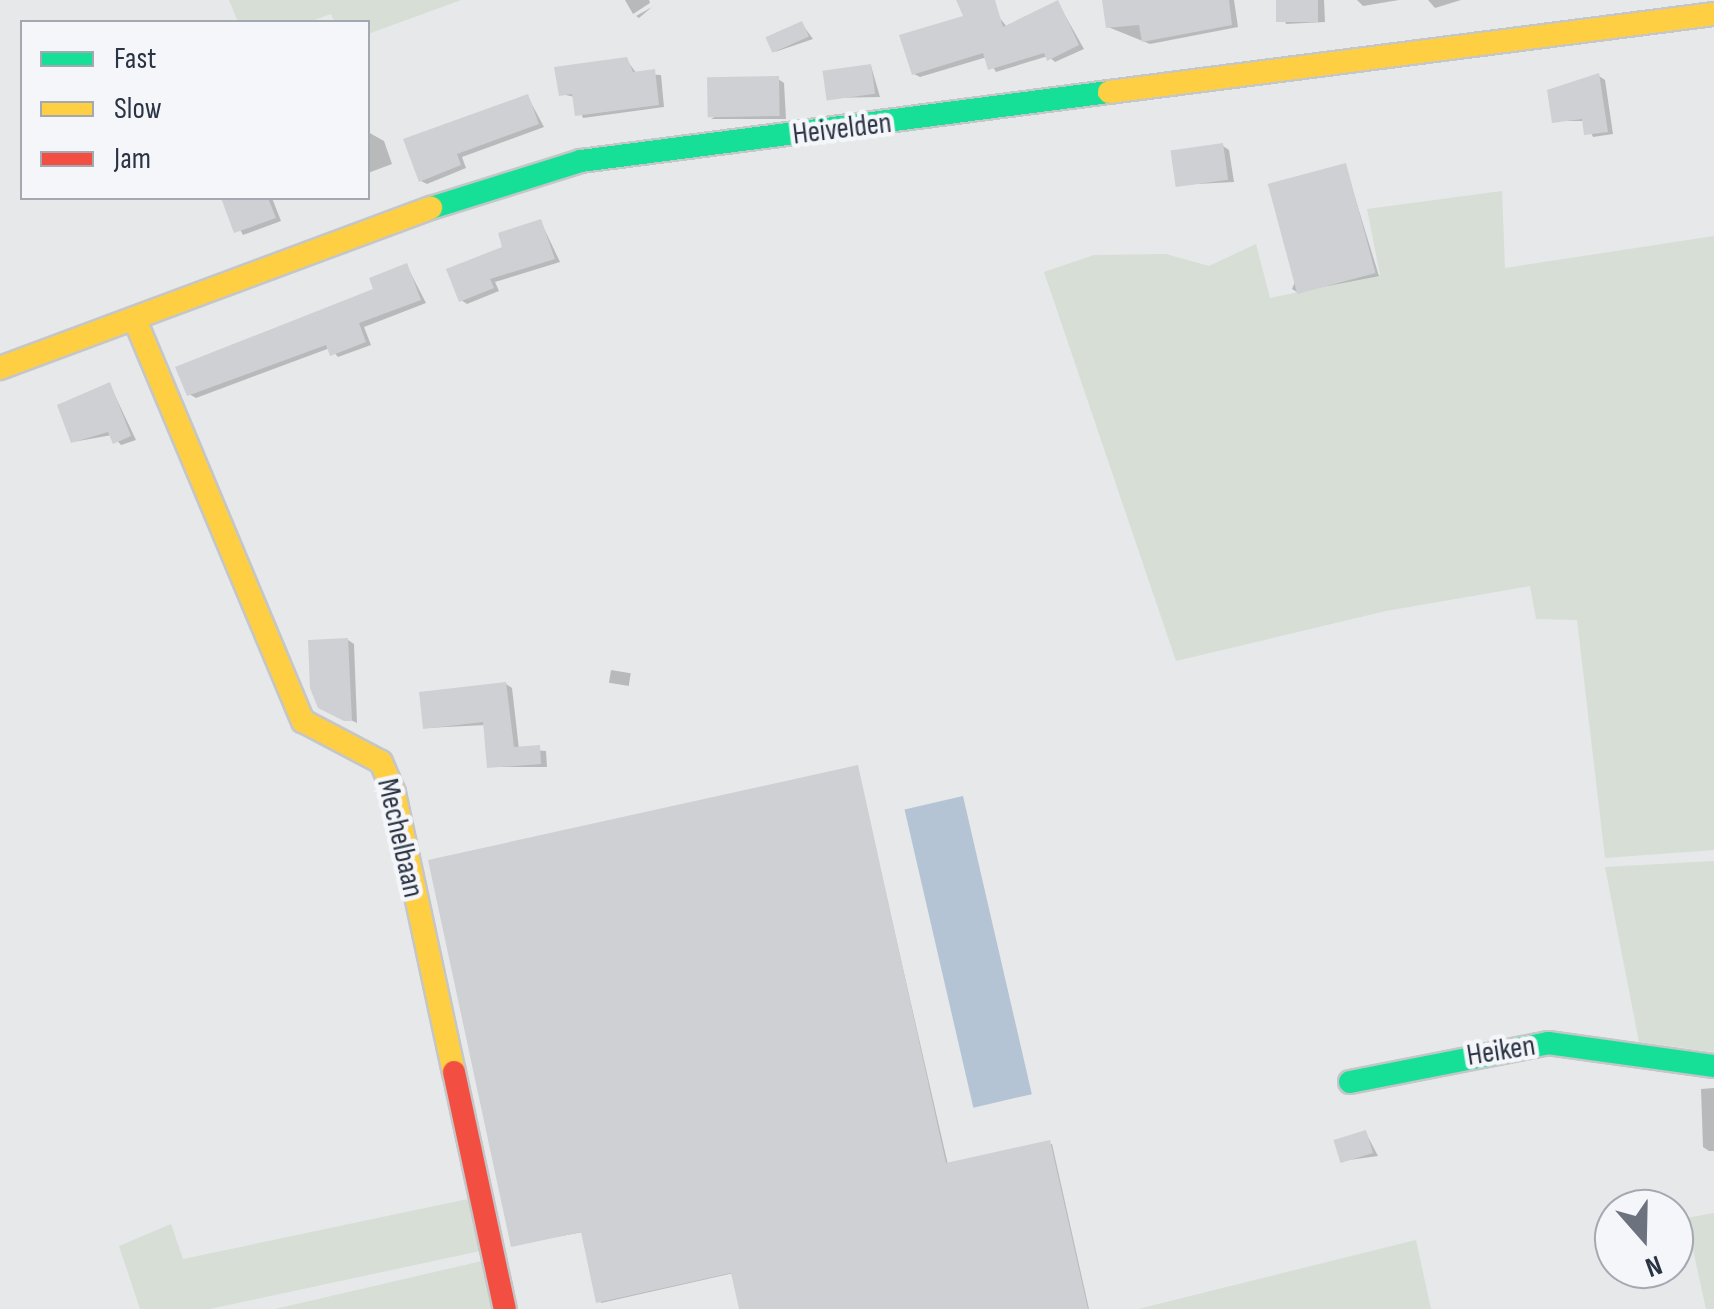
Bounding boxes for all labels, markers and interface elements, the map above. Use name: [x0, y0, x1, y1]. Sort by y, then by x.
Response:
legend: [20, 20, 370, 200]
text: Fast: [114, 41, 156, 77]
text: Slow: [114, 91, 162, 127]
street label: Heivelden: [791, 105, 893, 153]
text: Jam: [114, 141, 151, 177]
street label: Mechelbaan: [369, 775, 431, 901]
street label: Heiken: [1464, 1028, 1538, 1074]
north arrow: [1594, 1189, 1694, 1289]
text: N: [1641, 1248, 1666, 1284]

